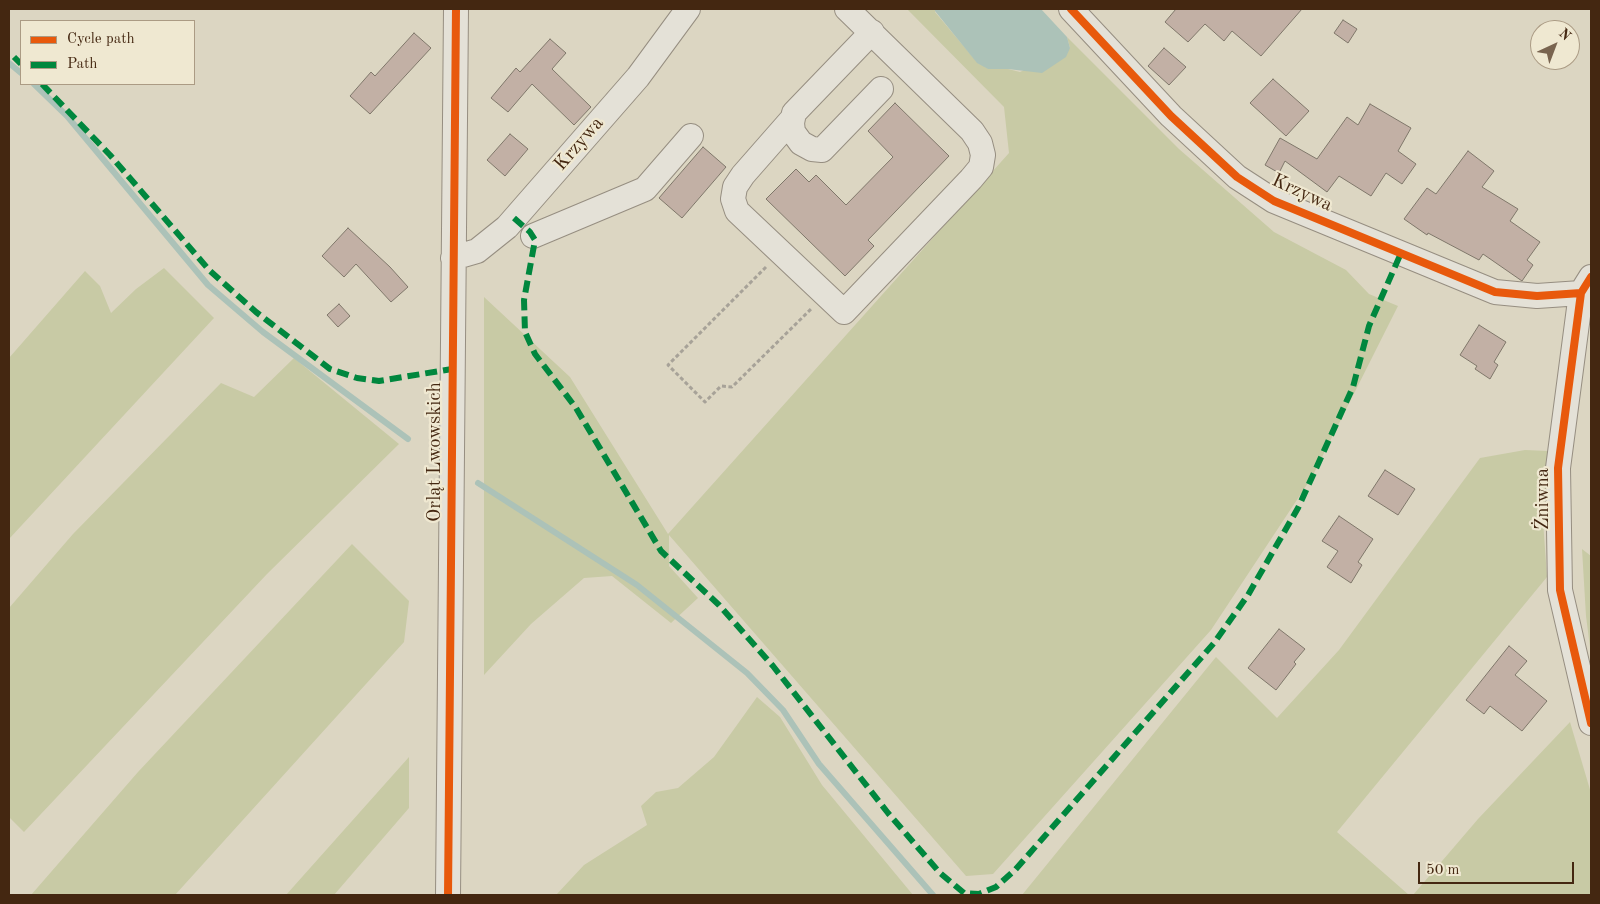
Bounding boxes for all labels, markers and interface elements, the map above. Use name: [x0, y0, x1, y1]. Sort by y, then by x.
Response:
legend: [20, 20, 195, 85]
north arrow: [1530, 20, 1580, 70]
text: N: [1556, 26, 1573, 44]
text: Cycle path: [67, 32, 135, 47]
text: Path: [67, 57, 97, 72]
street label: Krzywa: [549, 112, 609, 176]
street label: Krzywa: [1268, 169, 1336, 217]
street label: Orląt Lwowskich: [424, 382, 446, 522]
street label: Żniwna: [1532, 468, 1554, 530]
scale bar: [1420, 852, 1576, 884]
text: 50 m: [1426, 863, 1460, 878]

